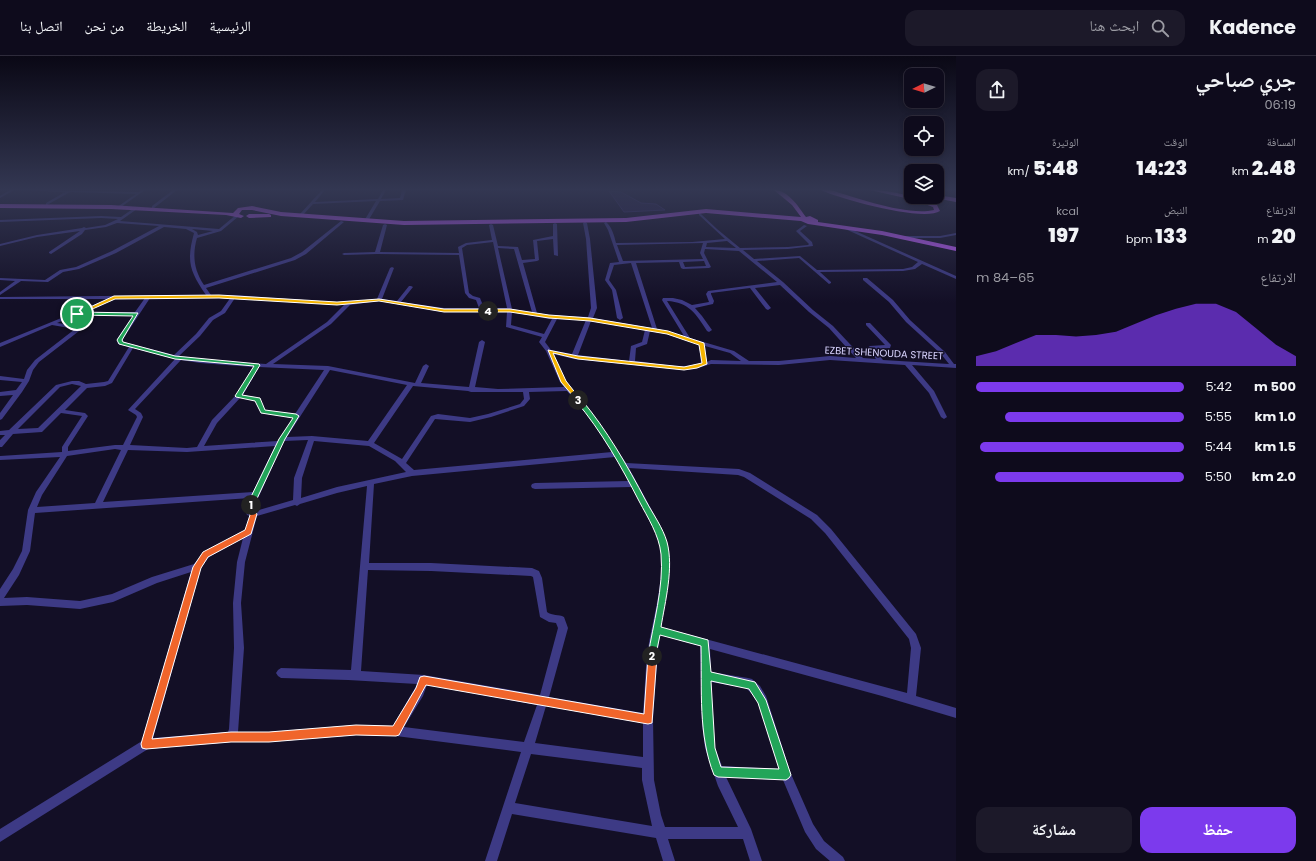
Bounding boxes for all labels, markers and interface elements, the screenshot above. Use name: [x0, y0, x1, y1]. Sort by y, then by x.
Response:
search box: [905, 10, 1185, 46]
text: Kadence: [1209, 14, 1296, 41]
text: ابحث هنا: [1089, 15, 1139, 36]
text: اتصل بنا: [20, 16, 63, 36]
text: من نحن: [85, 16, 124, 36]
text: الخريطة: [146, 16, 187, 36]
text: الرئيسية: [209, 16, 251, 36]
icon: search: [1149, 17, 1171, 39]
text: جري صباحي: [1195, 64, 1296, 95]
north arrow: [904, 68, 944, 108]
map controls: [904, 68, 944, 204]
button: share: [976, 69, 1018, 111]
text: 06:19: [1264, 95, 1296, 114]
button: locate: [904, 116, 944, 156]
text: الوتيرة: [1052, 134, 1079, 150]
text: الوقت: [1164, 134, 1187, 150]
text: المسافة: [1267, 134, 1296, 150]
text: 5:48: [1033, 154, 1079, 182]
text: 14:23: [1136, 154, 1187, 182]
text: 2.48: [1252, 154, 1296, 182]
text: /km: [1007, 163, 1033, 179]
text: km: [1232, 163, 1252, 179]
button: layers: [904, 164, 944, 204]
text: النبض: [1164, 202, 1187, 218]
text: الارتفاع: [1266, 202, 1296, 218]
text: kcal: [1056, 203, 1079, 219]
text: 197: [1048, 221, 1079, 249]
text: 133: [1155, 222, 1187, 250]
text: 20: [1271, 222, 1296, 250]
text: bpm: [1126, 231, 1155, 247]
text: m: [1257, 231, 1271, 247]
text: 65–84 m: [976, 268, 1035, 287]
text: الارتفاع: [1261, 268, 1296, 287]
pin: [60, 297, 94, 331]
pin: 4: [478, 301, 498, 321]
icon: arrive: [66, 303, 88, 325]
text: 4: [484, 303, 492, 319]
street label: EZBET SHENOUDA STREET: [824, 342, 944, 364]
text: 5:42: [1205, 377, 1232, 396]
text: 500 m: [1254, 377, 1296, 396]
pin: 3: [568, 390, 588, 410]
text: 3: [575, 392, 581, 408]
text: 5:55: [1205, 407, 1232, 426]
text: 1.0 km: [1254, 407, 1296, 426]
text: 5:44: [1205, 437, 1232, 456]
text: 1.5 km: [1254, 437, 1296, 456]
text: 5:50: [1205, 467, 1232, 486]
text: 2.0 km: [1252, 467, 1296, 486]
pin: 1: [241, 495, 261, 515]
text: 1: [249, 497, 253, 513]
pin: 2: [642, 646, 662, 666]
text: 2: [649, 648, 655, 664]
button: مشاركة: [976, 807, 1132, 853]
button: حفظ: [1140, 807, 1296, 853]

